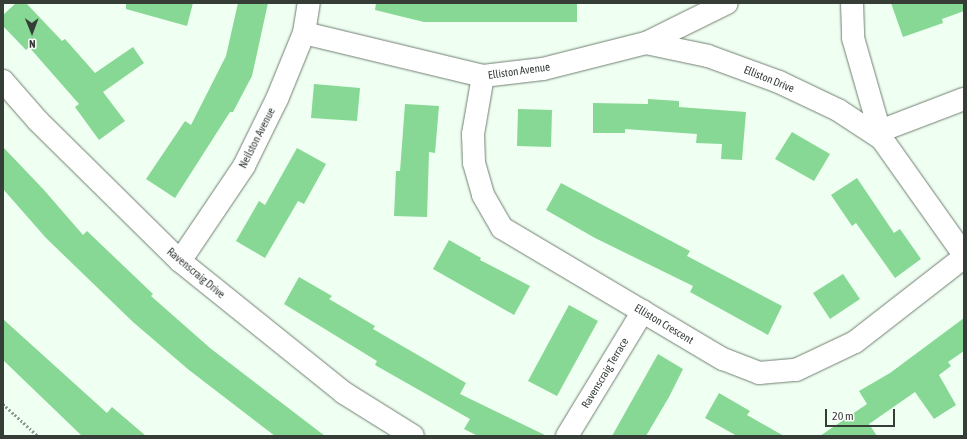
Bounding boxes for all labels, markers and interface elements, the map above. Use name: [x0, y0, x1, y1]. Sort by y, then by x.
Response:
north arrow: [12, 12, 52, 52]
text: N: [29, 38, 36, 50]
street label: Elliston Avenue: [487, 60, 551, 82]
street label: Elliston Drive: [742, 63, 796, 95]
street label: Neilston Avenue: [236, 105, 278, 171]
street label: Ravenscraig Drive: [164, 245, 228, 301]
street label: Elliston Crescent: [632, 301, 696, 347]
street label: Ravenscraig Terrace: [579, 335, 631, 411]
scale bar: [827, 401, 897, 427]
text: 20 m: [832, 409, 854, 423]

